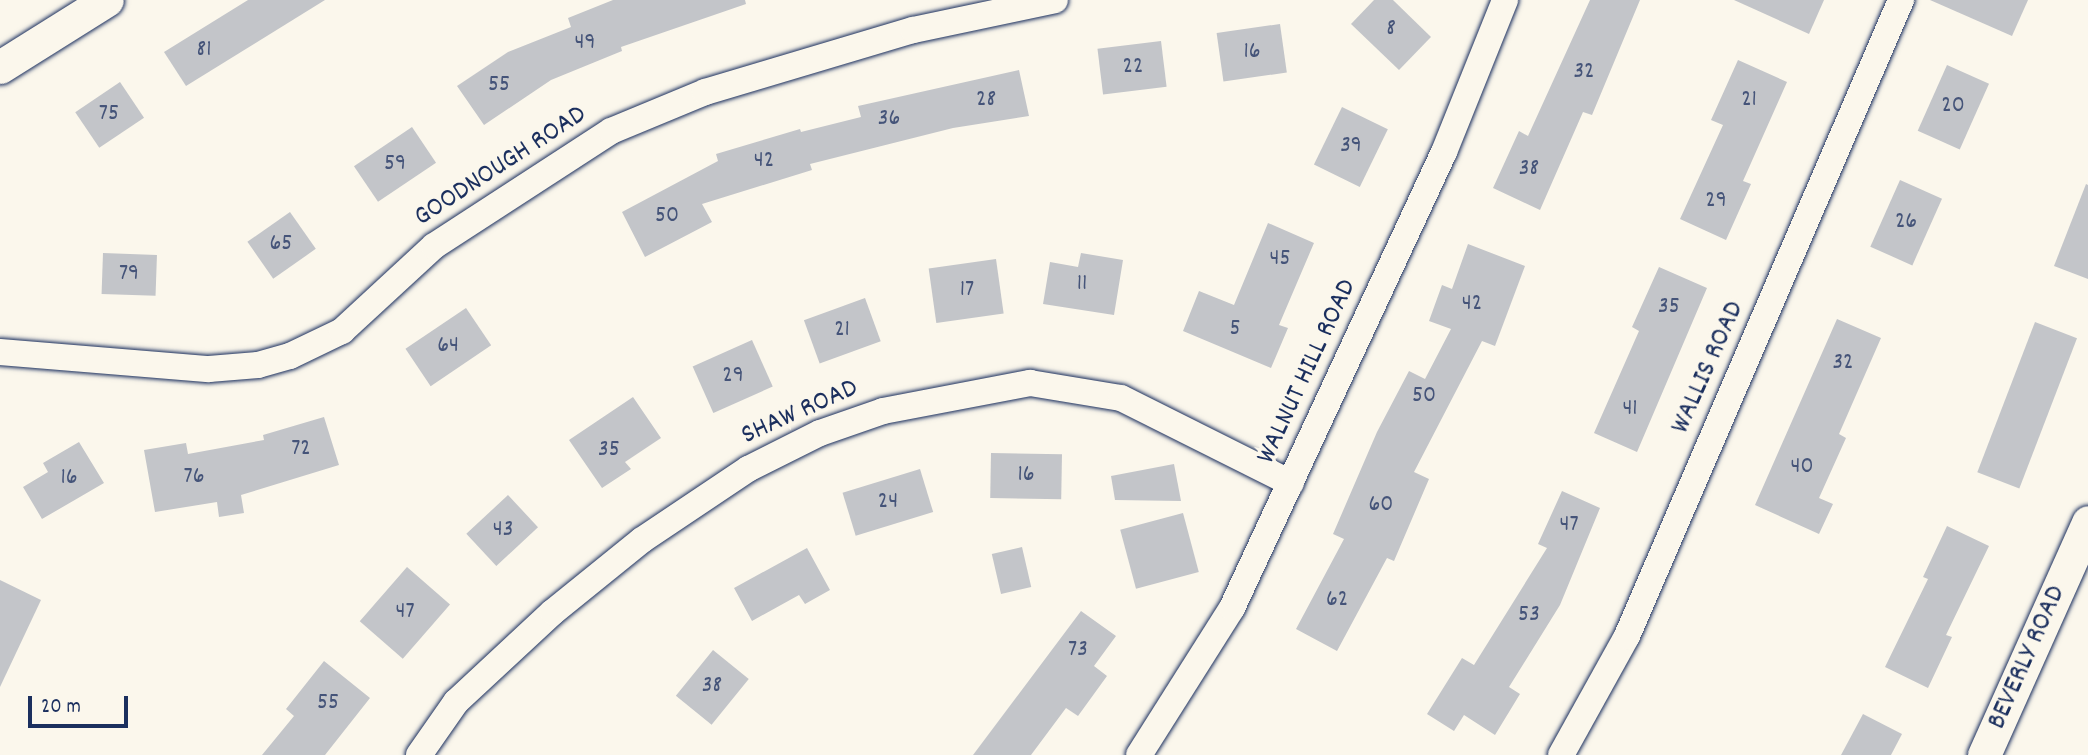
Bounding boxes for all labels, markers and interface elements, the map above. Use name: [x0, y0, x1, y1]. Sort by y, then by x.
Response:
house number: 8: [1386, 16, 1396, 44]
house number: 49: [575, 30, 595, 58]
house number: 81: [197, 37, 211, 65]
house number: 16: [1243, 39, 1261, 67]
house number: 22: [1123, 54, 1143, 82]
house number: 32: [1573, 59, 1595, 87]
house number: 55: [488, 72, 510, 100]
house number: 28: [976, 87, 996, 115]
house number: 21: [1741, 87, 1757, 115]
house number: 20: [1941, 93, 1965, 121]
street label: GOODNOUGH ROAD: [409, 99, 593, 235]
house number: 75: [99, 101, 119, 129]
house number: 36: [878, 106, 900, 134]
house number: 39: [1340, 133, 1362, 161]
house number: 42: [754, 148, 774, 176]
house number: 59: [384, 151, 406, 179]
house number: 38: [1519, 156, 1539, 184]
house number: 29: [1705, 188, 1727, 216]
house number: 50: [655, 203, 679, 231]
house number: 26: [1895, 209, 1917, 237]
house number: 65: [270, 231, 292, 259]
house number: 45: [1269, 246, 1291, 274]
house number: 79: [119, 261, 139, 289]
house number: 11: [1077, 271, 1087, 299]
street label: WALNUT HILL ROAD: [1251, 274, 1365, 470]
house number: 17: [960, 277, 974, 305]
house number: 42: [1462, 291, 1482, 319]
house number: 35: [1658, 294, 1680, 322]
street label: WALLIS ROAD: [1665, 297, 1753, 439]
house number: 5: [1229, 316, 1241, 344]
house number: 21: [834, 317, 850, 345]
house number: 64: [437, 333, 459, 361]
house number: 32: [1832, 350, 1854, 378]
house number: 29: [722, 363, 744, 391]
street label: SHAW ROAD: [737, 372, 863, 454]
house number: 50: [1412, 383, 1436, 411]
house number: 41: [1622, 396, 1638, 424]
house number: 72: [291, 436, 311, 464]
house number: 35: [598, 437, 620, 465]
house number: 40: [1790, 454, 1814, 482]
house number: 16: [1017, 462, 1035, 490]
house number: 76: [184, 464, 204, 492]
house number: 16: [60, 465, 78, 493]
house number: 24: [878, 489, 898, 517]
house number: 60: [1369, 492, 1393, 520]
house number: 47: [1559, 512, 1579, 540]
house number: 43: [493, 517, 513, 545]
street label: BEVERLY ROAD: [1981, 581, 2075, 735]
house number: 62: [1326, 587, 1348, 615]
house number: 47: [395, 599, 415, 627]
house number: 53: [1518, 602, 1540, 630]
house number: 73: [1068, 637, 1088, 665]
house number: 38: [702, 673, 722, 701]
scale bar: [32, 682, 131, 726]
house number: 55: [317, 690, 339, 718]
text: 20 m: [41, 693, 81, 723]

